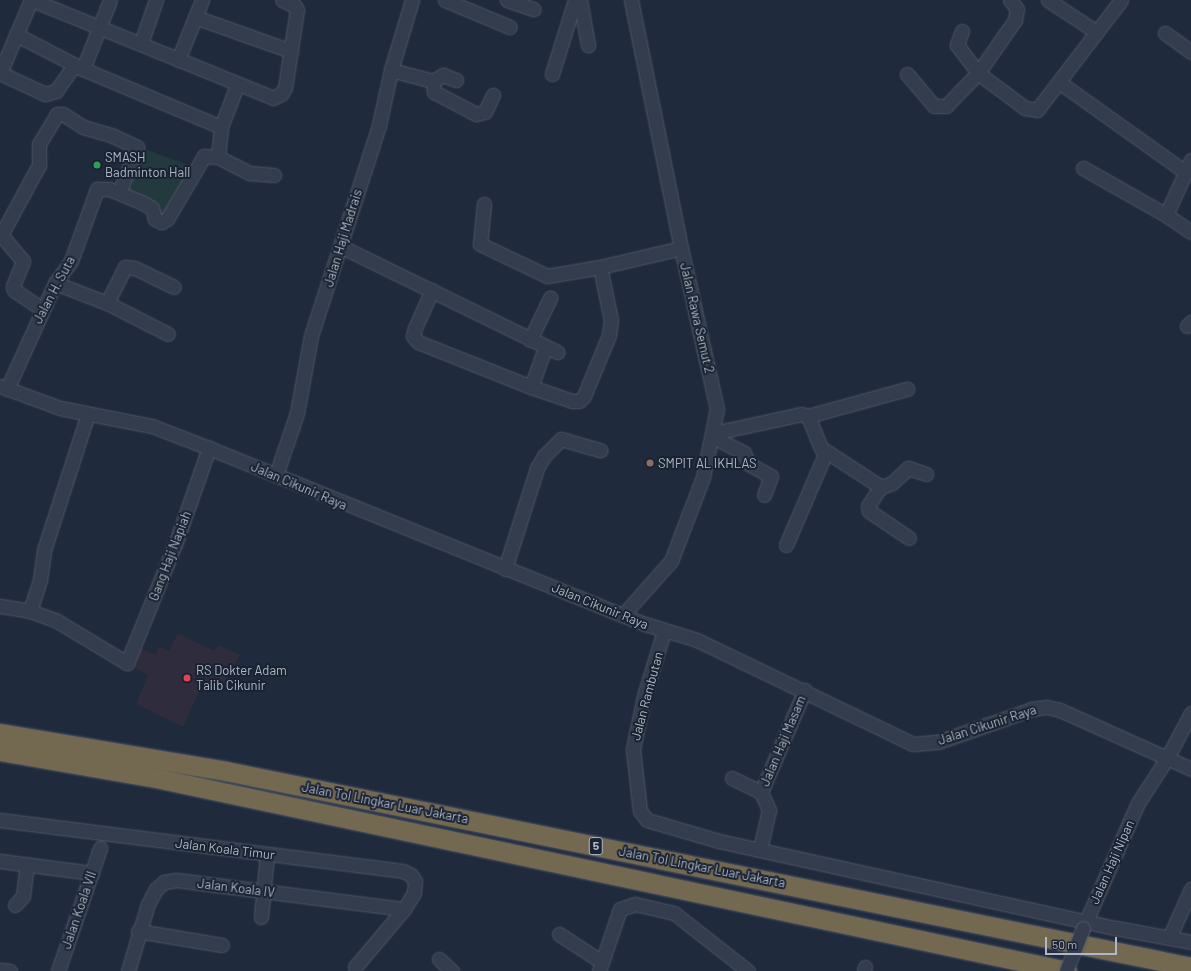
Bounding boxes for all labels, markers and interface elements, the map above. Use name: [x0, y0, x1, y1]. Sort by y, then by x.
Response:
place label: SMASH Badminton Hall: [105, 150, 190, 181]
marker: SMASH Badminton Hall: [92, 160, 102, 170]
street label: Jalan Haji Madrais: [321, 187, 365, 289]
street label: Jalan H. Suta: [30, 254, 78, 326]
street label: Jalan Rawa Semut 2: [677, 261, 717, 375]
place label: SMPIT AL IKHLAS: [658, 455, 757, 471]
marker: SMPIT AL IKHLAS: [645, 458, 655, 468]
street label: Jalan Cikunir Raya: [249, 459, 349, 513]
street label: Gang Haji Napiah: [146, 509, 194, 603]
street label: Jalan Cikunir Raya: [549, 580, 651, 632]
street label: Jalan Rambutan: [628, 650, 666, 742]
place label: RS Dokter Adam Talib Cikunir: [196, 663, 287, 694]
marker: RS Dokter Adam Talib Cikunir: [181, 672, 193, 684]
street label: Jalan Haji Masam: [757, 693, 809, 789]
street label: Jalan Cikunir Raya: [936, 702, 1038, 748]
street label: Jalan Tol Lingkar Luar Jakarta: [300, 779, 470, 827]
street label: Jalan Haji Nipan: [1086, 817, 1138, 907]
street label: Jalan Koala Timur: [174, 835, 276, 863]
road number: 5: [588, 836, 604, 856]
street label: Jalan Tol Lingkar Luar Jakarta: [617, 843, 787, 891]
street label: Jalan Koala VII: [58, 869, 100, 951]
street label: Jalan Koala IV: [196, 875, 276, 901]
scale bar: [1047, 929, 1119, 955]
text: 50 m: [1052, 937, 1077, 951]

